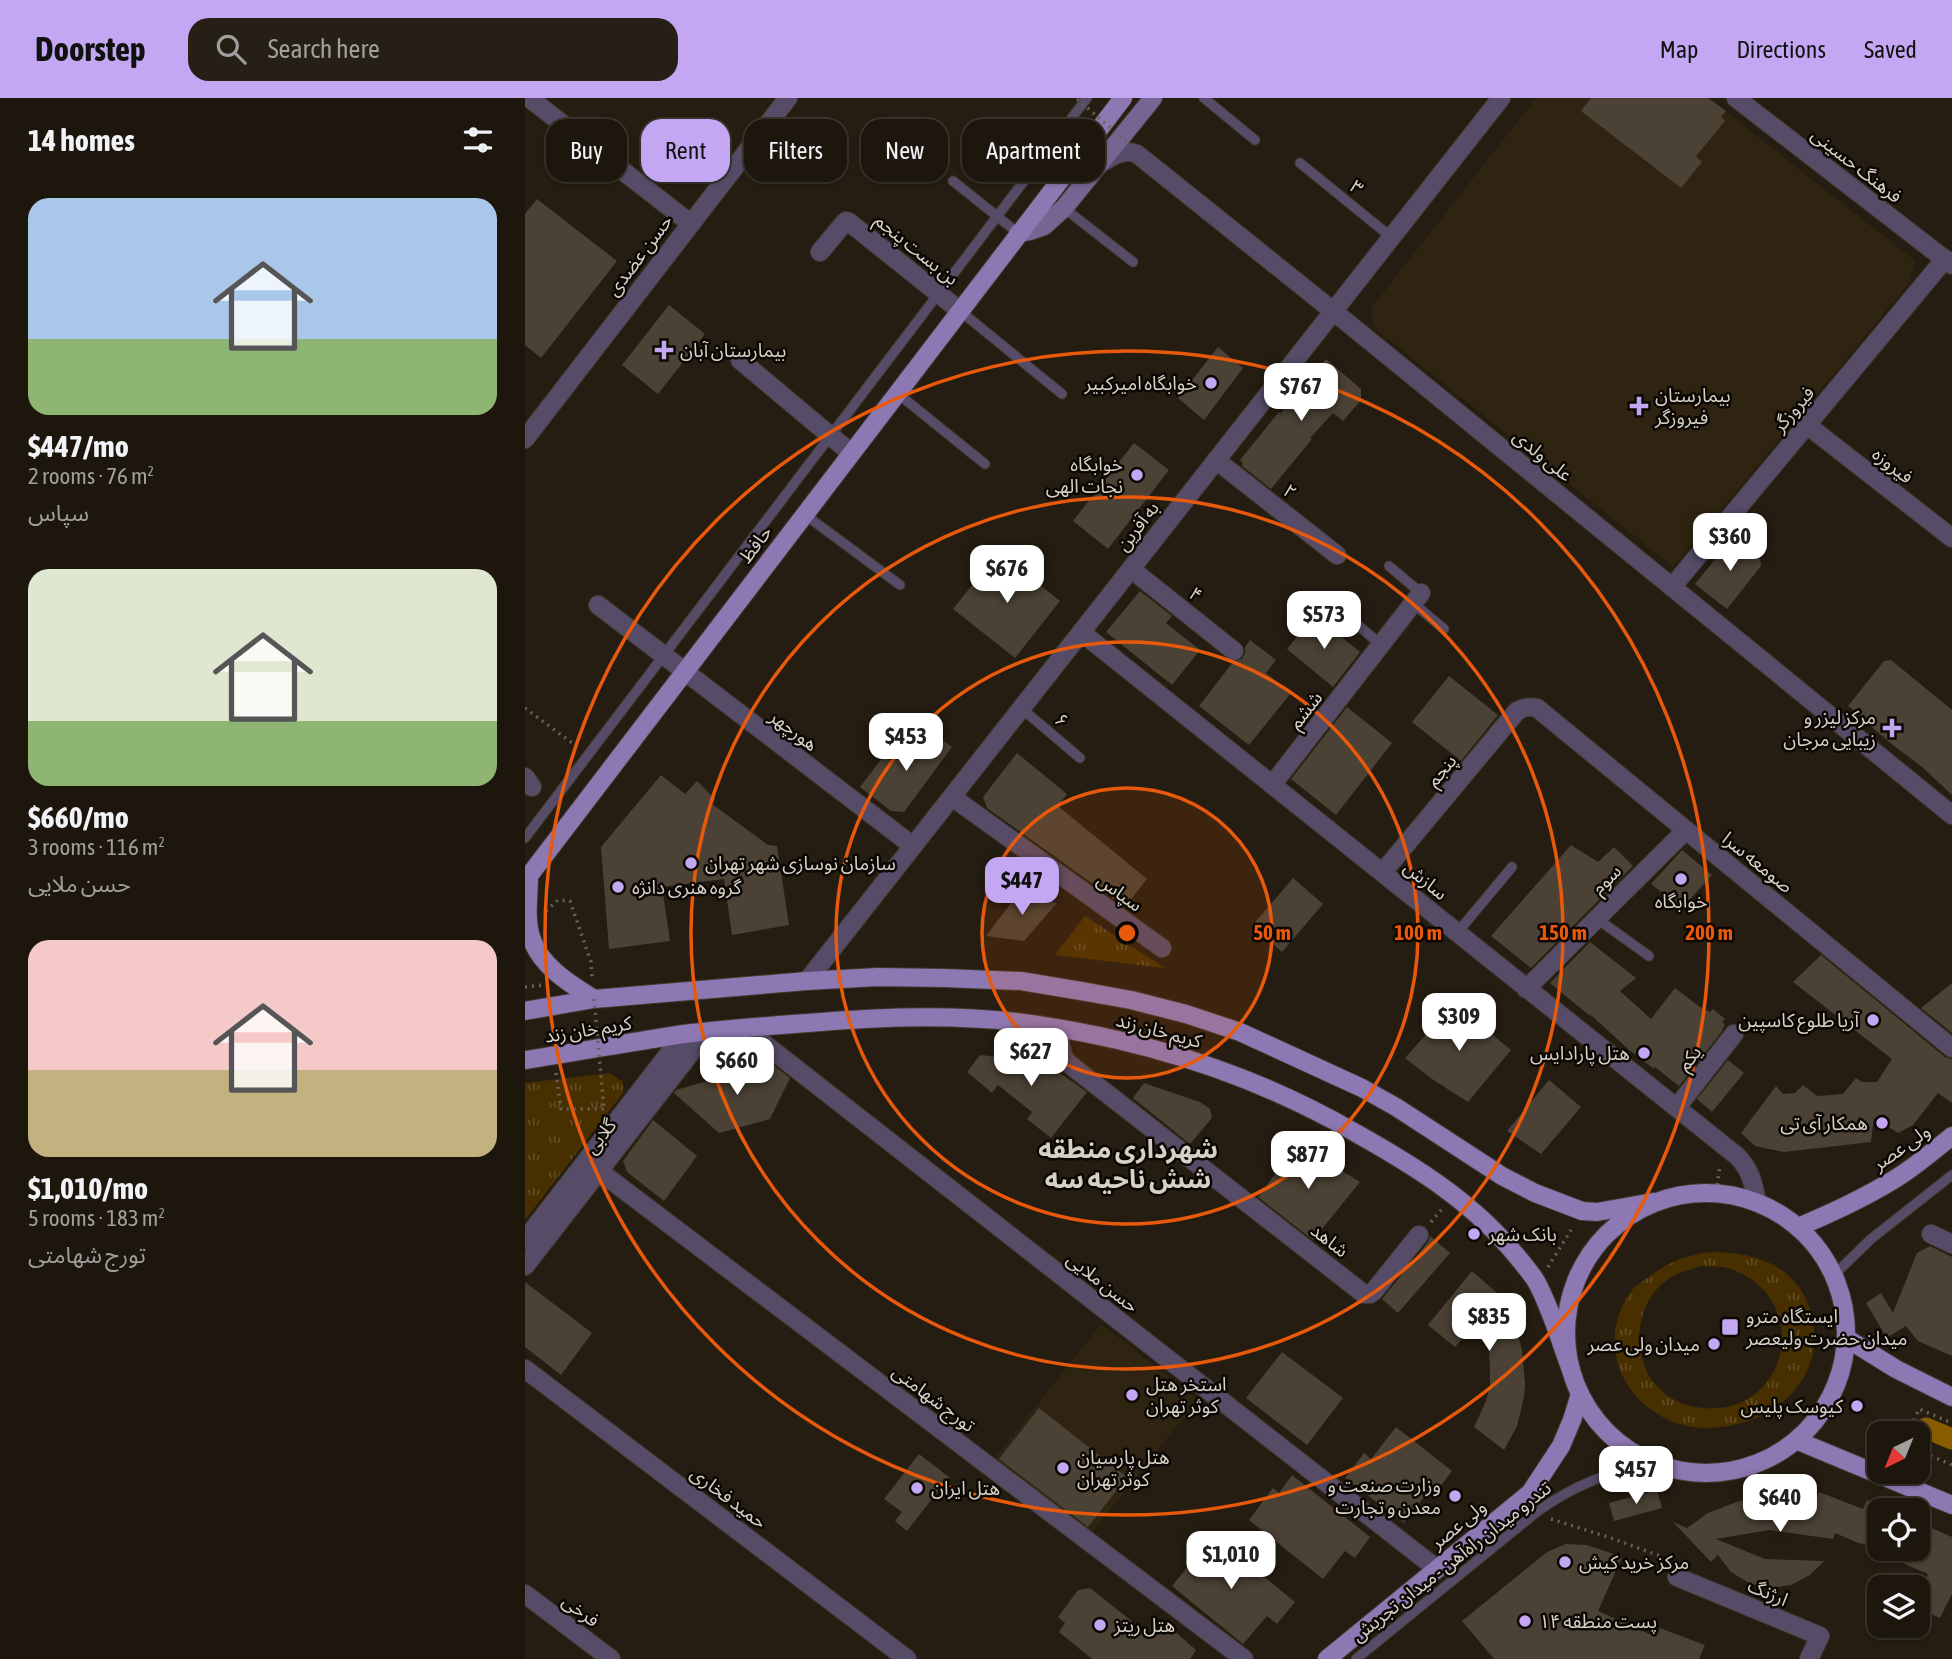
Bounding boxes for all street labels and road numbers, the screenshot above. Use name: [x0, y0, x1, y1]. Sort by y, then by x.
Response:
street label: فرهنگ حسینی: [1807, 123, 1907, 208]
street label: ۳: [1346, 175, 1368, 199]
street label: بن بست پنجم: [868, 209, 963, 293]
street label: حسن عضدی: [601, 210, 677, 301]
street label: فیروزگر: [1767, 382, 1819, 438]
street label: علی ولدی: [1508, 424, 1577, 486]
street label: فیروزه: [1868, 442, 1918, 488]
street label: ۲: [1279, 479, 1301, 503]
street label: به آفرین: [1111, 497, 1164, 556]
street label: حافظ: [734, 521, 776, 567]
street label: ۴: [1185, 582, 1207, 606]
street label: ششم: [1283, 687, 1330, 736]
street label: هورچهر: [764, 704, 822, 757]
street label: ۶: [1051, 708, 1073, 732]
street label: پنجم: [1421, 750, 1464, 793]
street label: صومعه سرا: [1718, 827, 1798, 898]
street label: سازش: [1399, 856, 1452, 905]
street label: سوم: [1587, 860, 1628, 901]
street label: سپاس: [1092, 868, 1147, 917]
street label: کریم خان زند: [1113, 1008, 1205, 1056]
street label: کریم خان زند: [543, 1011, 635, 1051]
street label: یکم: [1672, 1041, 1709, 1077]
street label: گلابی: [580, 1113, 622, 1158]
street label: ولی عصر: [1867, 1119, 1935, 1176]
street label: شاهد: [1307, 1219, 1353, 1261]
street label: حسن ملایی: [1062, 1247, 1143, 1318]
street label: تورج شهامتی: [887, 1360, 980, 1439]
street label: حمید فخاری: [686, 1461, 771, 1534]
street label: تندرو میدان راه‌آهن - میدان تجریش: [1347, 1476, 1556, 1647]
street label: ولی عصر: [1425, 1495, 1491, 1554]
street label: ارژنگ: [1744, 1574, 1791, 1611]
street label: فرخی: [558, 1589, 604, 1632]

